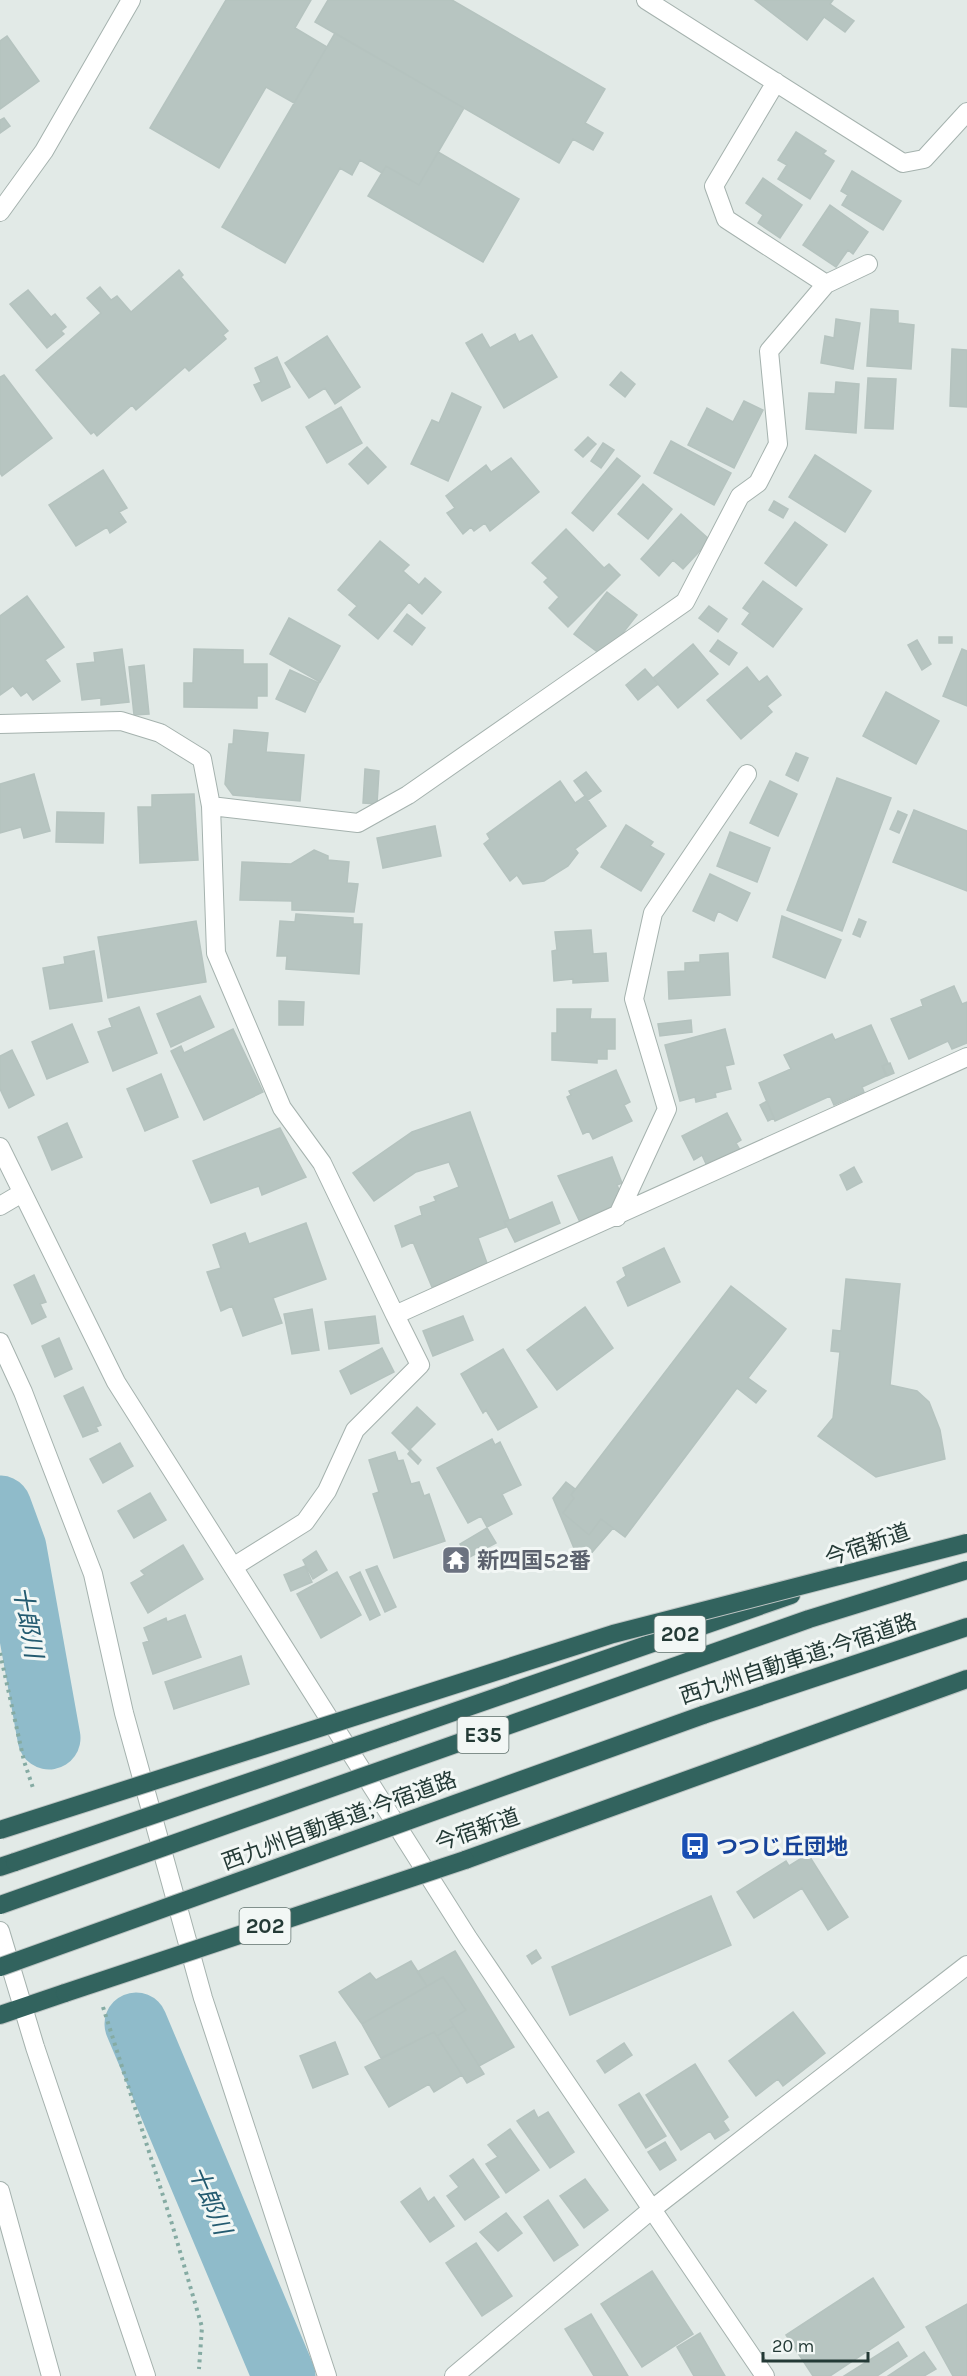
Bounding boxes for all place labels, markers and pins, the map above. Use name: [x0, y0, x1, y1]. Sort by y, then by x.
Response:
temple icon: 新四国52番: [440, 1544, 472, 1576]
place label: 新四国52番: [477, 1548, 591, 1574]
bus stop icon: つつじ丘団地: [679, 1830, 711, 1862]
place label: つつじ丘団地: [716, 1834, 848, 1860]

